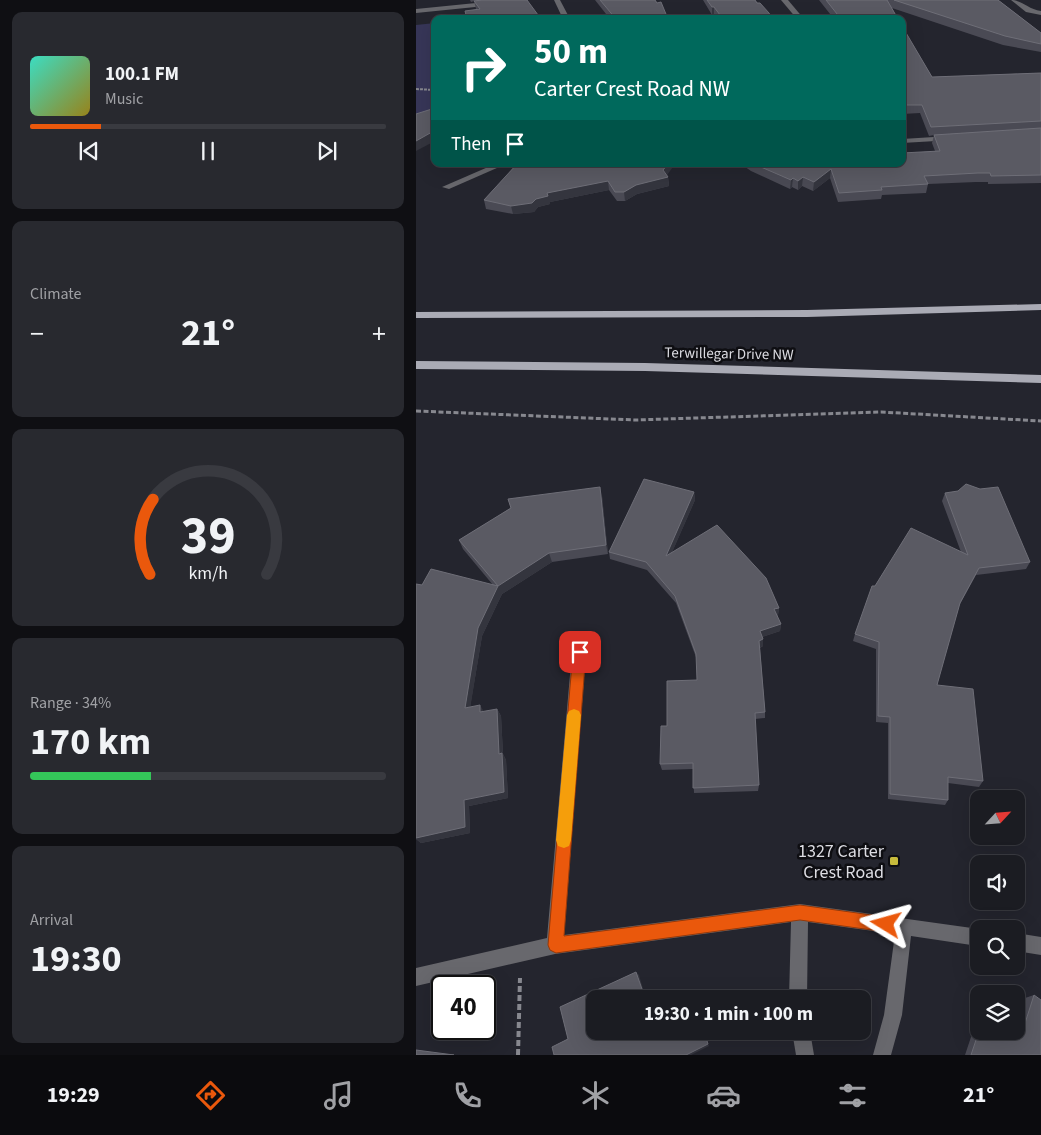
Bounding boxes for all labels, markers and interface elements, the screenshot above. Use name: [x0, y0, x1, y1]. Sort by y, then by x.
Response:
text: 50 m: [534, 27, 608, 77]
icon: right: [451, 35, 516, 100]
text: 100.1 FM: [105, 61, 179, 88]
text: Carter Crest Road NW: [534, 73, 730, 105]
text: Music: [105, 88, 143, 110]
icon: arrive: [501, 130, 529, 158]
text: Then: [451, 131, 491, 158]
icon: previous: [75, 137, 103, 165]
icon: pause: [194, 137, 222, 165]
icon: next: [313, 137, 341, 165]
text: Climate: [30, 283, 81, 305]
text: 21°: [181, 306, 235, 360]
text: −: [30, 314, 44, 354]
text: +: [372, 314, 386, 354]
street label: Terwillegar Drive NW: [664, 342, 794, 366]
text: 39: [181, 500, 235, 574]
text: km/h: [188, 561, 228, 586]
pin: [559, 631, 601, 673]
icon: arrive: [566, 638, 594, 666]
text: Range · 34%: [30, 692, 111, 714]
text: 170 km: [30, 715, 151, 769]
north arrow: [970, 790, 1025, 845]
map controls: [970, 790, 1025, 1040]
place label: 1327 Carter Crest Road: [798, 839, 885, 885]
marker: 1327 Carter Crest Road: [888, 855, 900, 867]
button: sound: [970, 855, 1025, 910]
position arrow: [859, 897, 911, 949]
text: Arrival: [30, 909, 73, 931]
button: search: [970, 920, 1025, 975]
text: 19:30: [30, 932, 122, 986]
speed limit sign: 40: [431, 975, 496, 1040]
button: layers: [970, 985, 1025, 1040]
text: 19:30 · 1 min · 100 m: [644, 1001, 813, 1028]
icon: directions: [193, 1078, 228, 1113]
icon: music: [321, 1078, 356, 1113]
icon: phone: [450, 1078, 485, 1113]
icon: climate: [578, 1078, 613, 1113]
icon: car: [706, 1078, 741, 1113]
icon: filters: [835, 1078, 870, 1113]
text: 19:29: [47, 1079, 100, 1111]
text: 21°: [963, 1079, 994, 1111]

